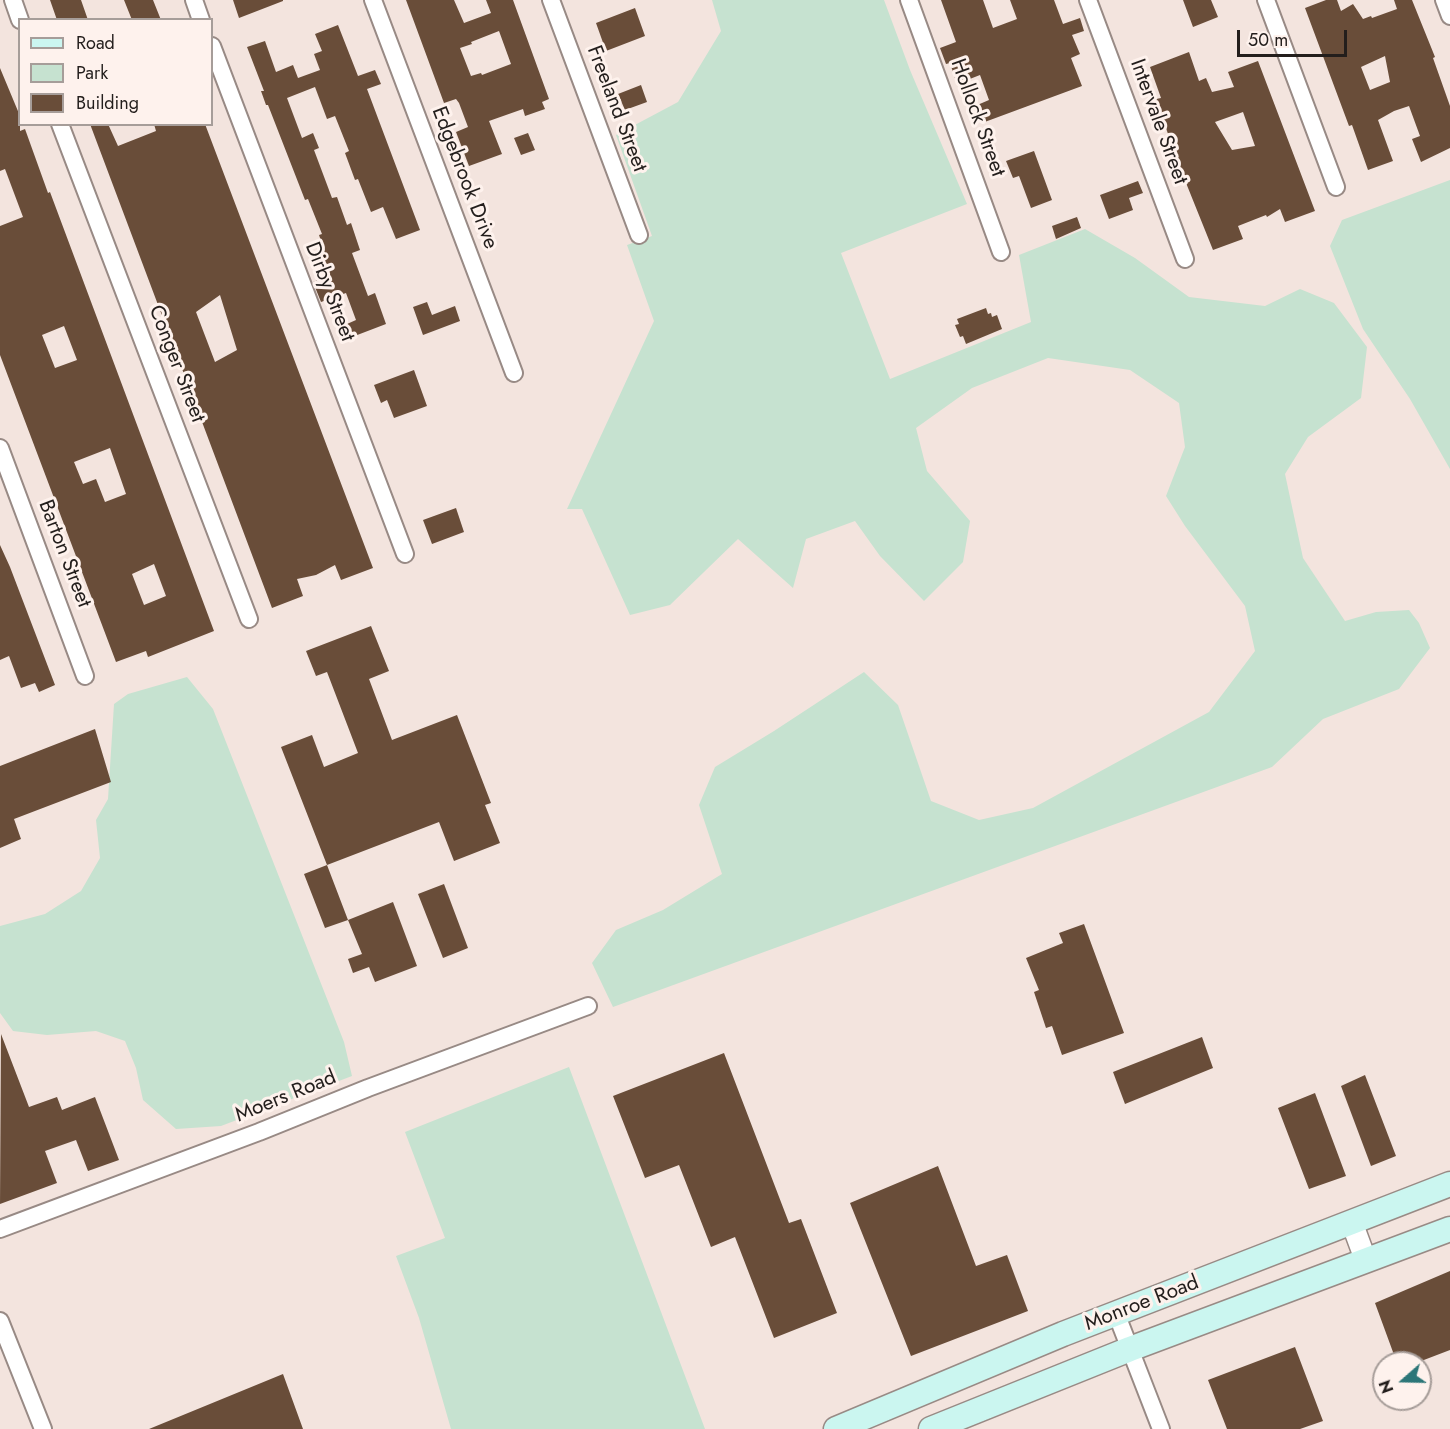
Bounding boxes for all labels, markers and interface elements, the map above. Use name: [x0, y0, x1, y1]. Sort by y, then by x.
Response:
legend: [18, 18, 213, 126]
scale bar: [1240, 18, 1350, 56]
text: 50 m: [1248, 27, 1288, 53]
text: Road: [76, 30, 115, 56]
street label: Freeland Street: [580, 42, 652, 176]
street label: Hollock Street: [944, 56, 1010, 180]
street label: Intervale Street: [1124, 56, 1192, 188]
text: Park: [76, 60, 108, 86]
text: Building: [76, 90, 139, 116]
street label: Edgebrook Drive: [425, 103, 503, 253]
street label: Dirby Street: [299, 239, 359, 345]
street label: Conger Street: [142, 302, 210, 426]
street label: Barton Street: [32, 497, 96, 611]
street label: Moers Road: [232, 1065, 340, 1129]
street label: Monroe Road: [1081, 1271, 1203, 1337]
north arrow: [1372, 1351, 1432, 1411]
text: N: [1374, 1377, 1399, 1397]

